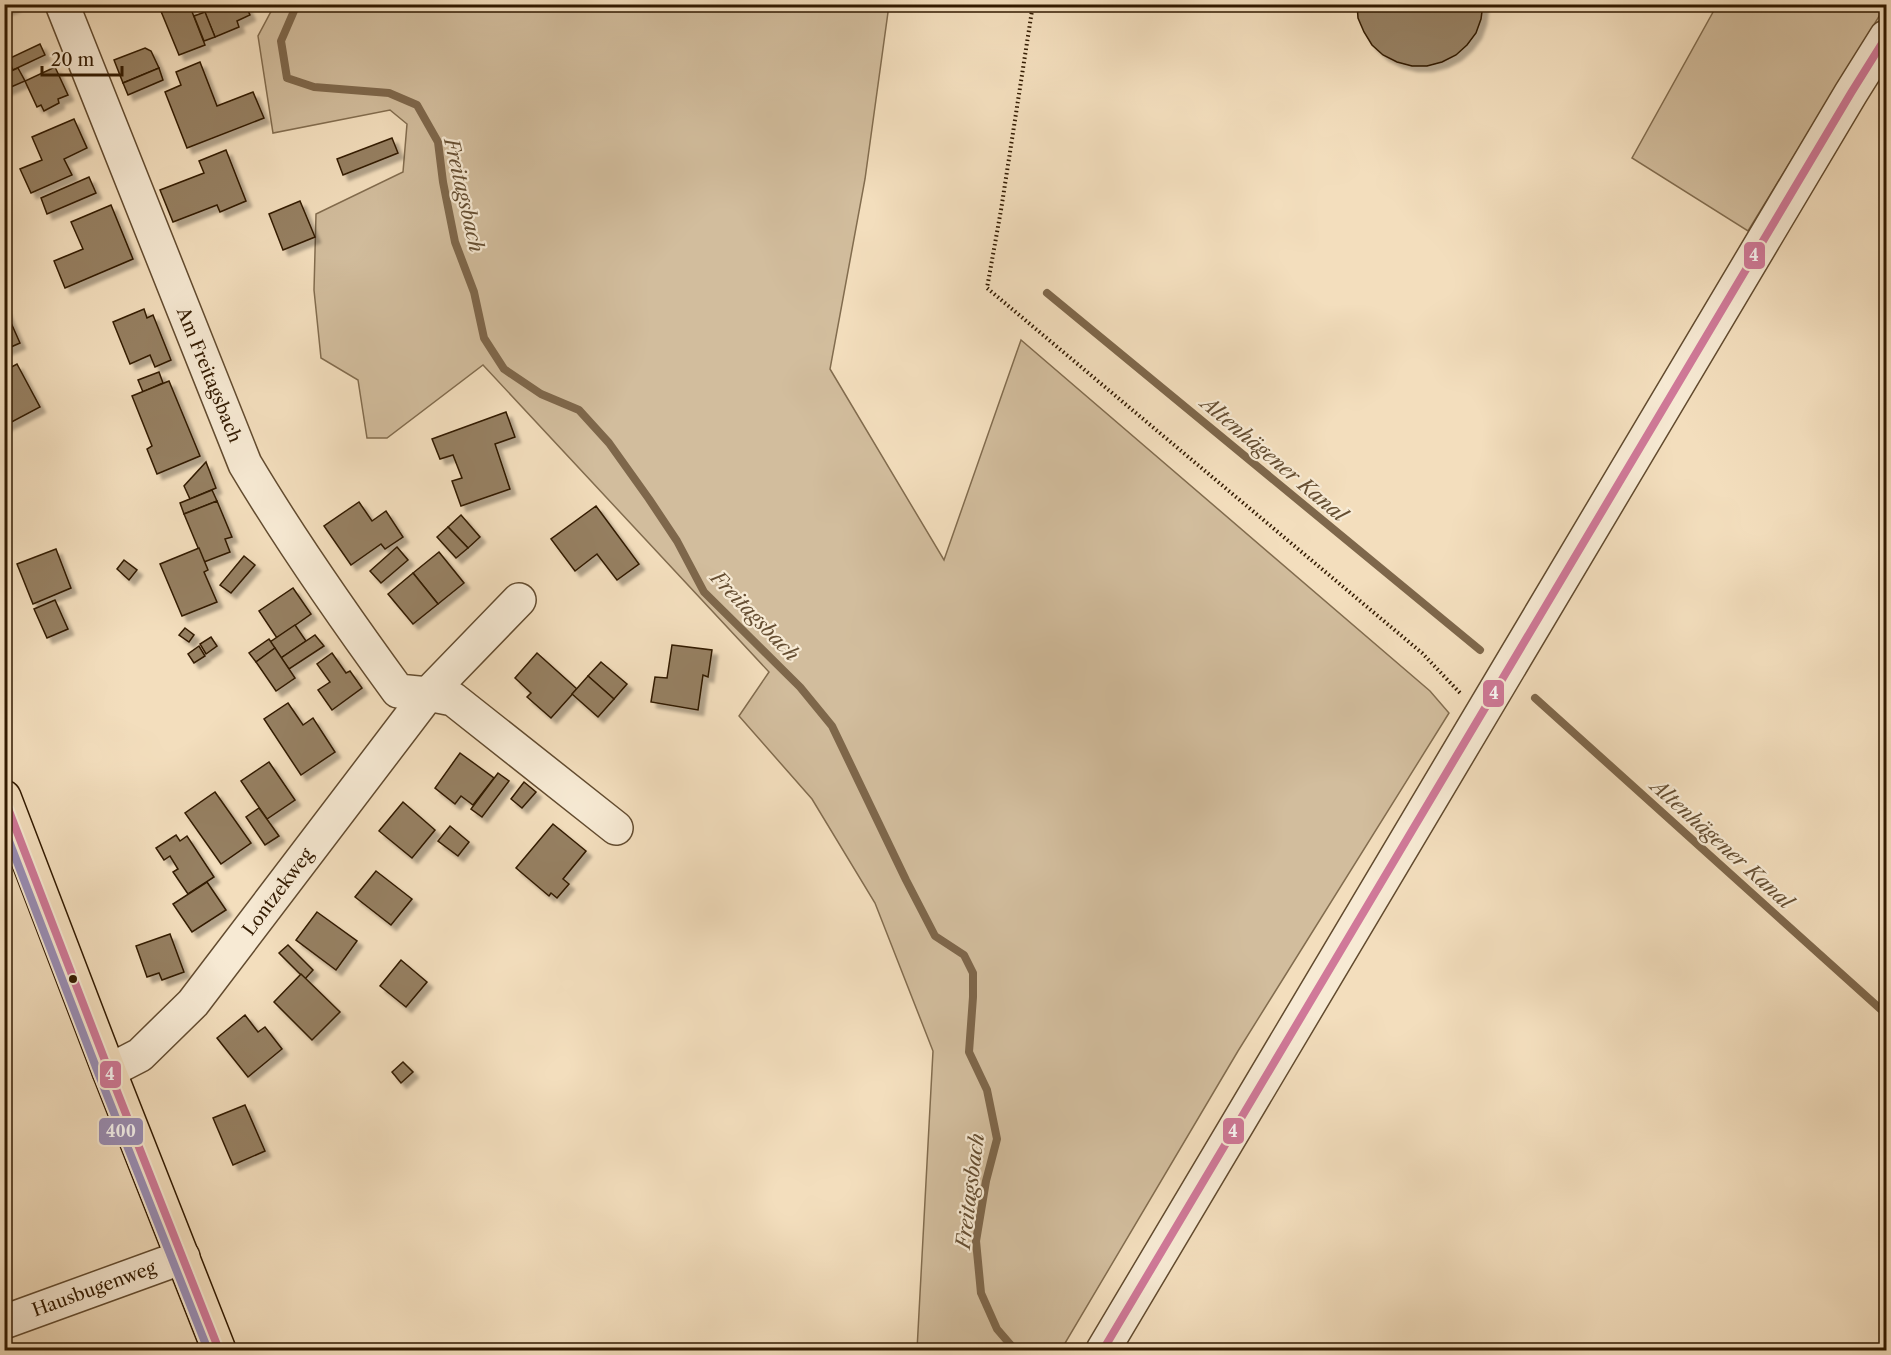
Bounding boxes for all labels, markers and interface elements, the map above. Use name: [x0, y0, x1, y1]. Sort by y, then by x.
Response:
scale bar: [42, 39, 122, 77]
text: 20 m: [51, 49, 95, 71]
water label: Freitagsbach: [439, 134, 489, 254]
line badge: 4: [1743, 241, 1766, 270]
text: 4: [1749, 245, 1759, 265]
street label: Am Freitagsbach: [172, 303, 246, 446]
water label: Altenhägener Kanal: [1194, 389, 1354, 528]
water label: Freitagsbach: [705, 564, 804, 666]
line badge: 4: [1482, 679, 1505, 708]
text: 4: [1489, 683, 1499, 703]
water label: Altenhägener Kanal: [1644, 772, 1800, 916]
street label: Lontzekweg: [238, 844, 318, 940]
unlabelled marker: [67, 973, 79, 985]
line badge: 4: [99, 1060, 122, 1089]
text: 4: [105, 1064, 115, 1084]
line badge: 400: [98, 1117, 144, 1146]
line badge: 4: [1222, 1117, 1245, 1145]
text: 400: [106, 1121, 136, 1141]
text: 4: [1228, 1121, 1238, 1141]
water label: Freitagsbach: [951, 1132, 989, 1252]
street label: Hausbugenweg: [29, 1256, 159, 1322]

